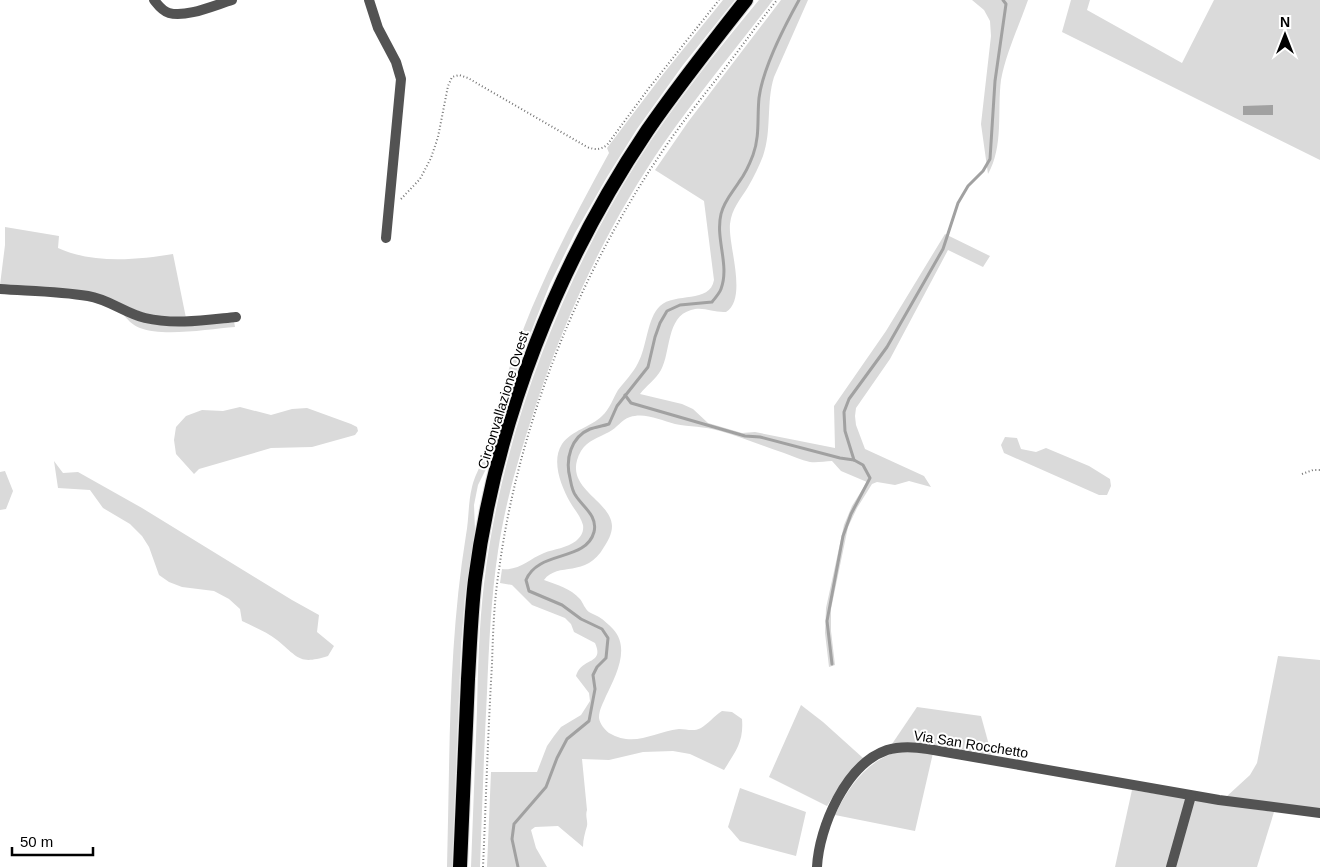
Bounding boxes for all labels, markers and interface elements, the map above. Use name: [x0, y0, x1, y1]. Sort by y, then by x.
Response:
north arrow: [1260, 10, 1310, 60]
text: N: [1280, 14, 1290, 30]
street label: Circonvallazione Ovest: [474, 329, 532, 471]
street label: Via San Rocchetto: [913, 727, 1030, 761]
scale bar: [12, 824, 94, 856]
text: 50 m: [20, 833, 53, 850]

